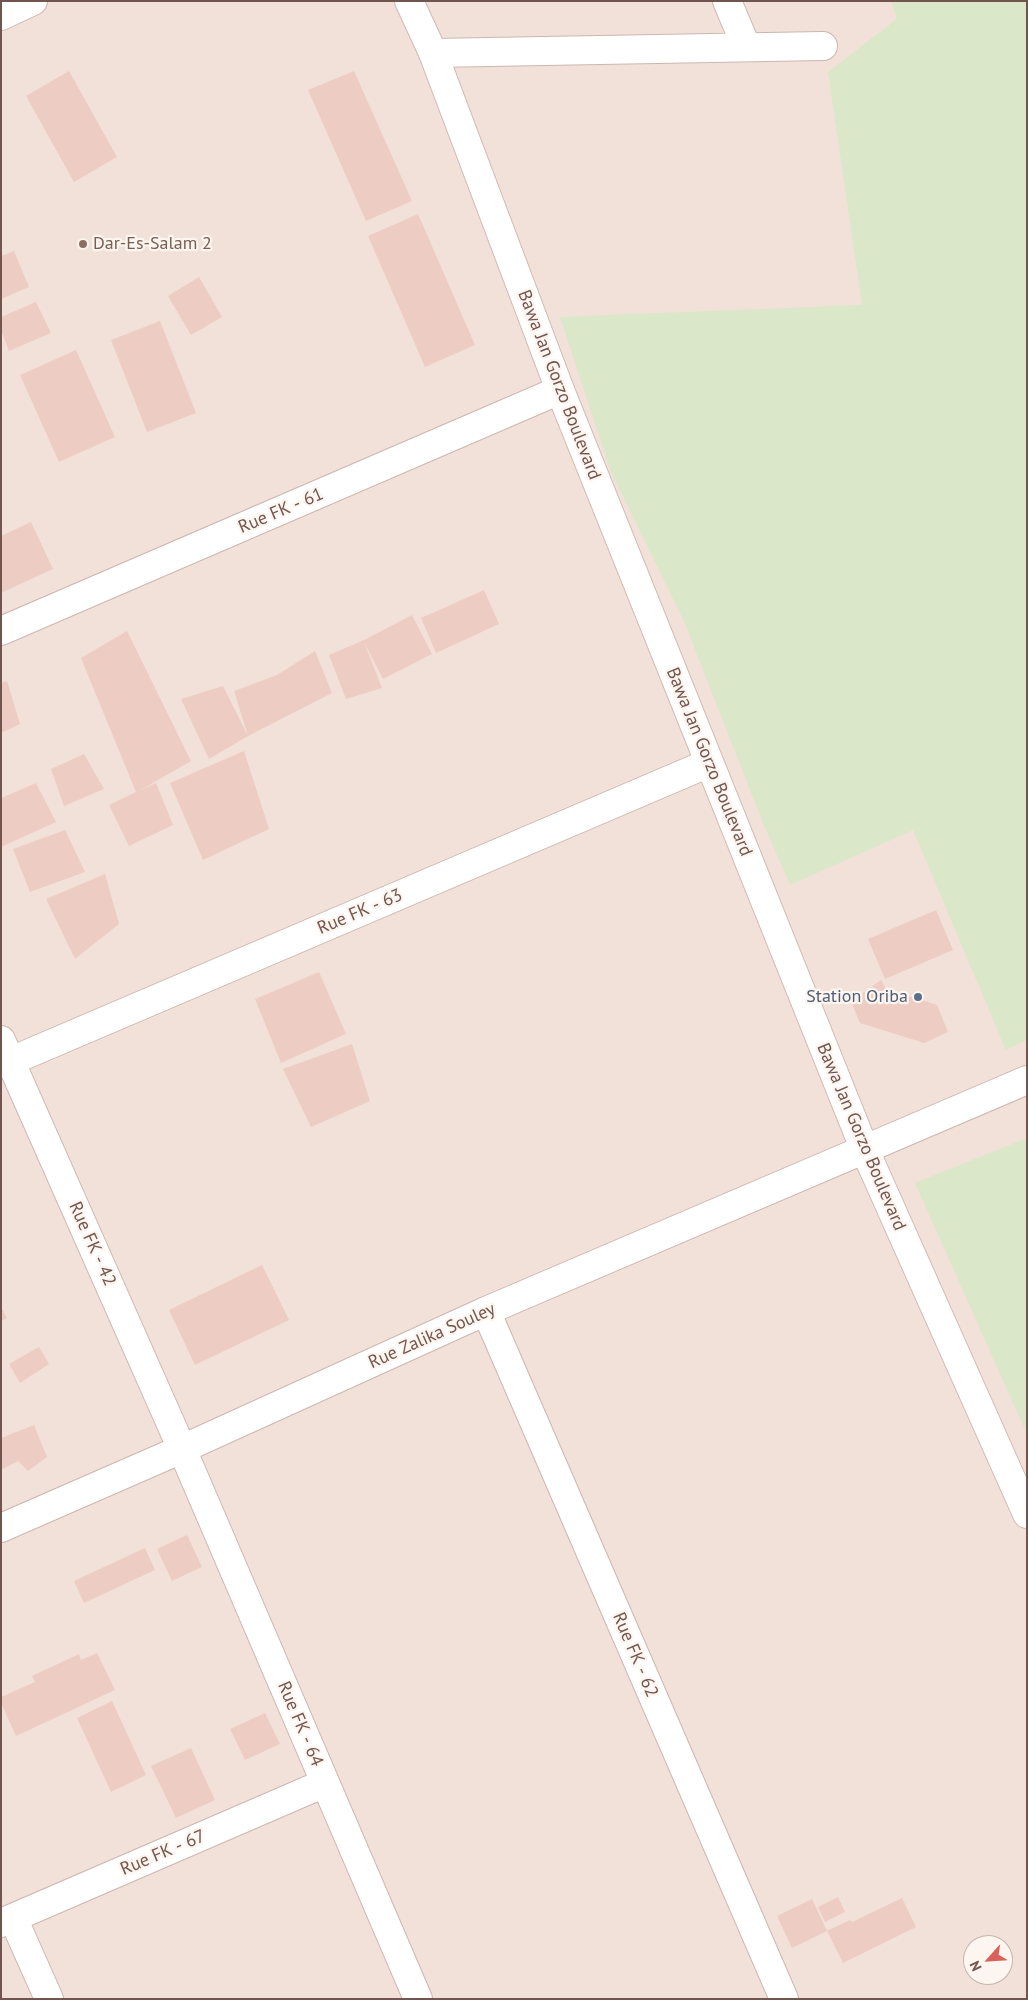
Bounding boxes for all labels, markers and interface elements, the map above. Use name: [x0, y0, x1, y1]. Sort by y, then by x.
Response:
place label: Dar-Es-Salam 2: [93, 233, 212, 255]
marker: Dar-Es-Salam 2: [77, 238, 89, 250]
street label: Bawa Jan Gorzo Boulevard: [513, 287, 605, 483]
street label: Rue FK - 61: [235, 483, 327, 539]
street label: Bawa Jan Gorzo Boulevard: [661, 665, 757, 859]
street label: Rue FK - 63: [314, 884, 406, 940]
place label: Station Oriba: [806, 986, 908, 1008]
marker: Station Oriba: [912, 991, 924, 1003]
street label: Bawa Jan Gorzo Boulevard: [812, 1040, 910, 1234]
street label: Rue FK - 42: [64, 1198, 120, 1290]
street label: Rue Zalika Souley: [365, 1298, 499, 1374]
street label: Rue FK - 62: [607, 1609, 663, 1701]
street label: Rue FK - 64: [272, 1678, 328, 1770]
street label: Rue FK - 67: [117, 1825, 209, 1881]
north arrow: [963, 1935, 1013, 1985]
text: N: [965, 1958, 986, 1974]

